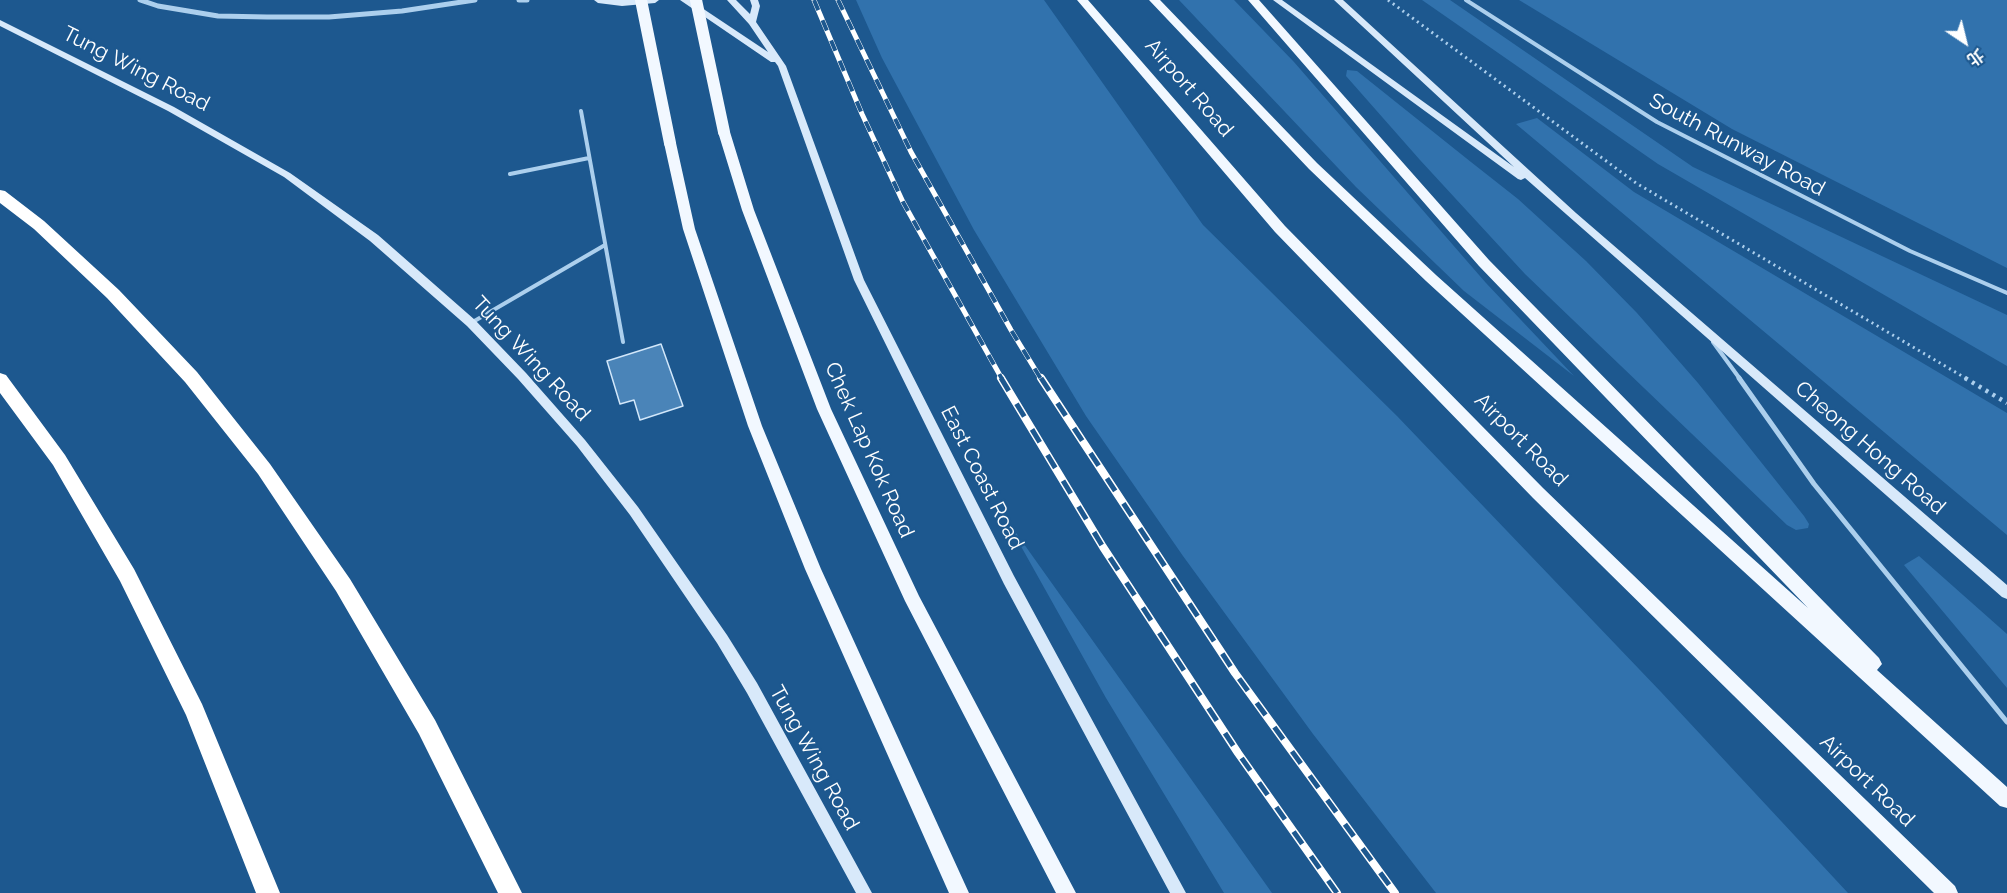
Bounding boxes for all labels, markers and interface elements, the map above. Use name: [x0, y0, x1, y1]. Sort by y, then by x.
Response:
north arrow: [1935, 12, 1995, 72]
street label: Tung Wing Road: [58, 21, 214, 117]
street label: Airport Road: [1140, 34, 1238, 142]
text: 北: [1964, 45, 1988, 70]
street label: South Runway Road: [1645, 88, 1829, 202]
street label: Tung Wing Road: [467, 291, 595, 427]
street label: Chek Lap Kok Road: [819, 358, 919, 542]
street label: Cheong Hong Road: [1790, 376, 1950, 520]
street label: Airport Road: [1469, 388, 1573, 492]
street label: East Coast Road: [935, 402, 1029, 554]
street label: Tung Wing Road: [764, 681, 864, 835]
street label: Airport Road: [1814, 730, 1920, 832]

